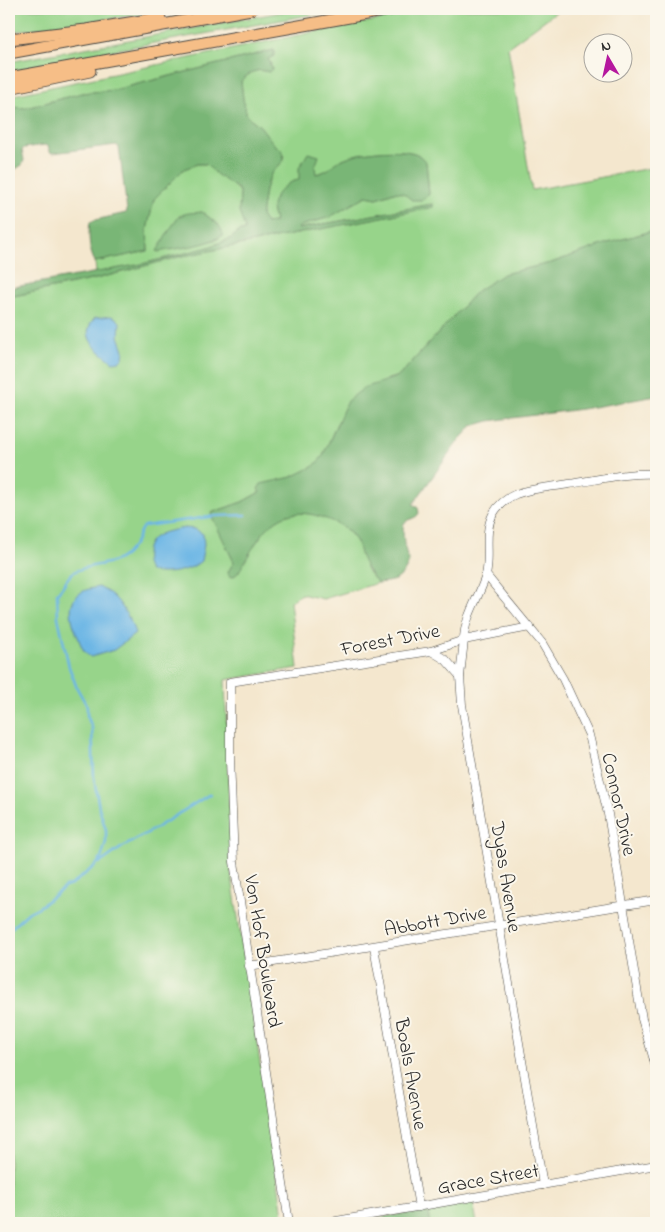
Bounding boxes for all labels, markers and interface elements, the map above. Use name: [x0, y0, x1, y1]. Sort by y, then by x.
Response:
north arrow: [582, 32, 632, 82]
text: N: [600, 36, 613, 58]
street label: Forest Drive: [337, 618, 443, 665]
street label: Connor Drive: [593, 750, 643, 859]
street label: Dyas Avenue: [481, 819, 528, 935]
street label: Von Hof Boulevard: [235, 872, 288, 1030]
street label: Abbott Drive: [382, 899, 489, 946]
street label: Boals Avenue: [385, 1015, 434, 1133]
street label: Grace Street: [435, 1157, 542, 1204]

